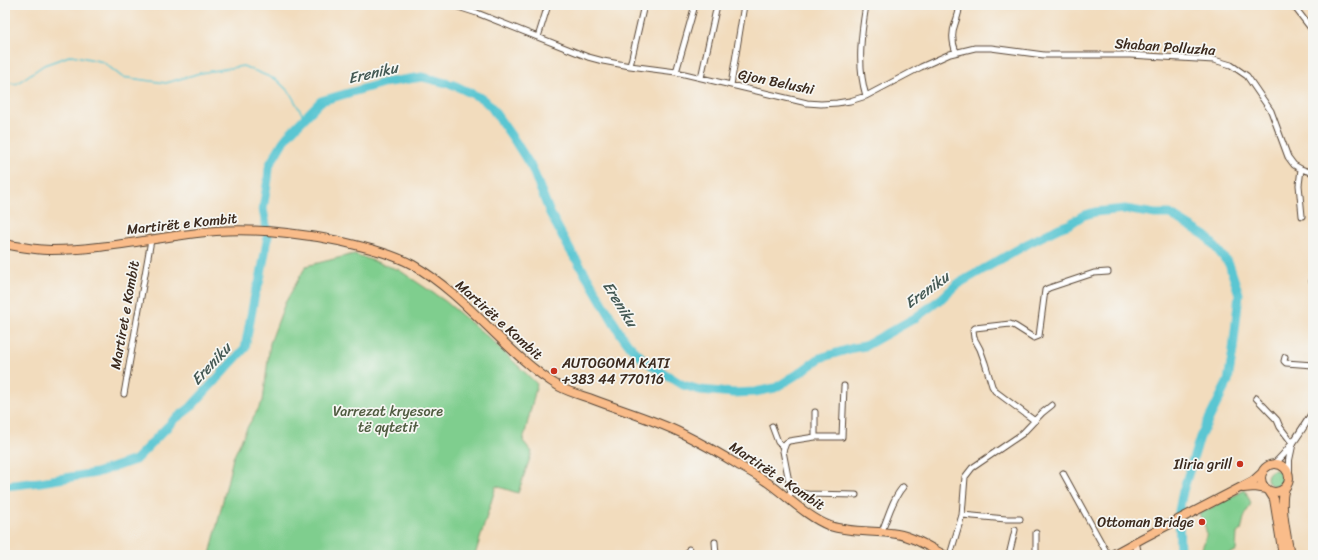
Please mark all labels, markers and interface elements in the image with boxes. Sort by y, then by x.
street label: Shaban Polluzha [1114,31,1217,63]
water label: Ereniku [346,54,402,91]
street label: Gjon Belushi [736,62,817,102]
street label: Martirët e Kombit [125,206,239,242]
street label: Martiret e Kombit [103,259,147,371]
water label: Ereniku [899,264,957,315]
street label: Martirët e Kombit [449,274,549,366]
water label: Ereniku [596,276,645,334]
water label: Ereniku [184,335,239,391]
place label: AUTOGOMA KATI +383 44 770116 [561,351,671,392]
marker: AUTOGOMA KATI +383 44 770116 [549,366,559,376]
park label: Varrezat kryesore të qytetit [333,399,443,440]
street label: Martirët e Kombit [724,435,830,517]
place label: Iliria grill [1173,452,1233,477]
marker: Iliria grill [1235,459,1245,469]
place label: Ottoman Bridge [1097,510,1194,535]
marker: Ottoman Bridge [1197,517,1207,527]

